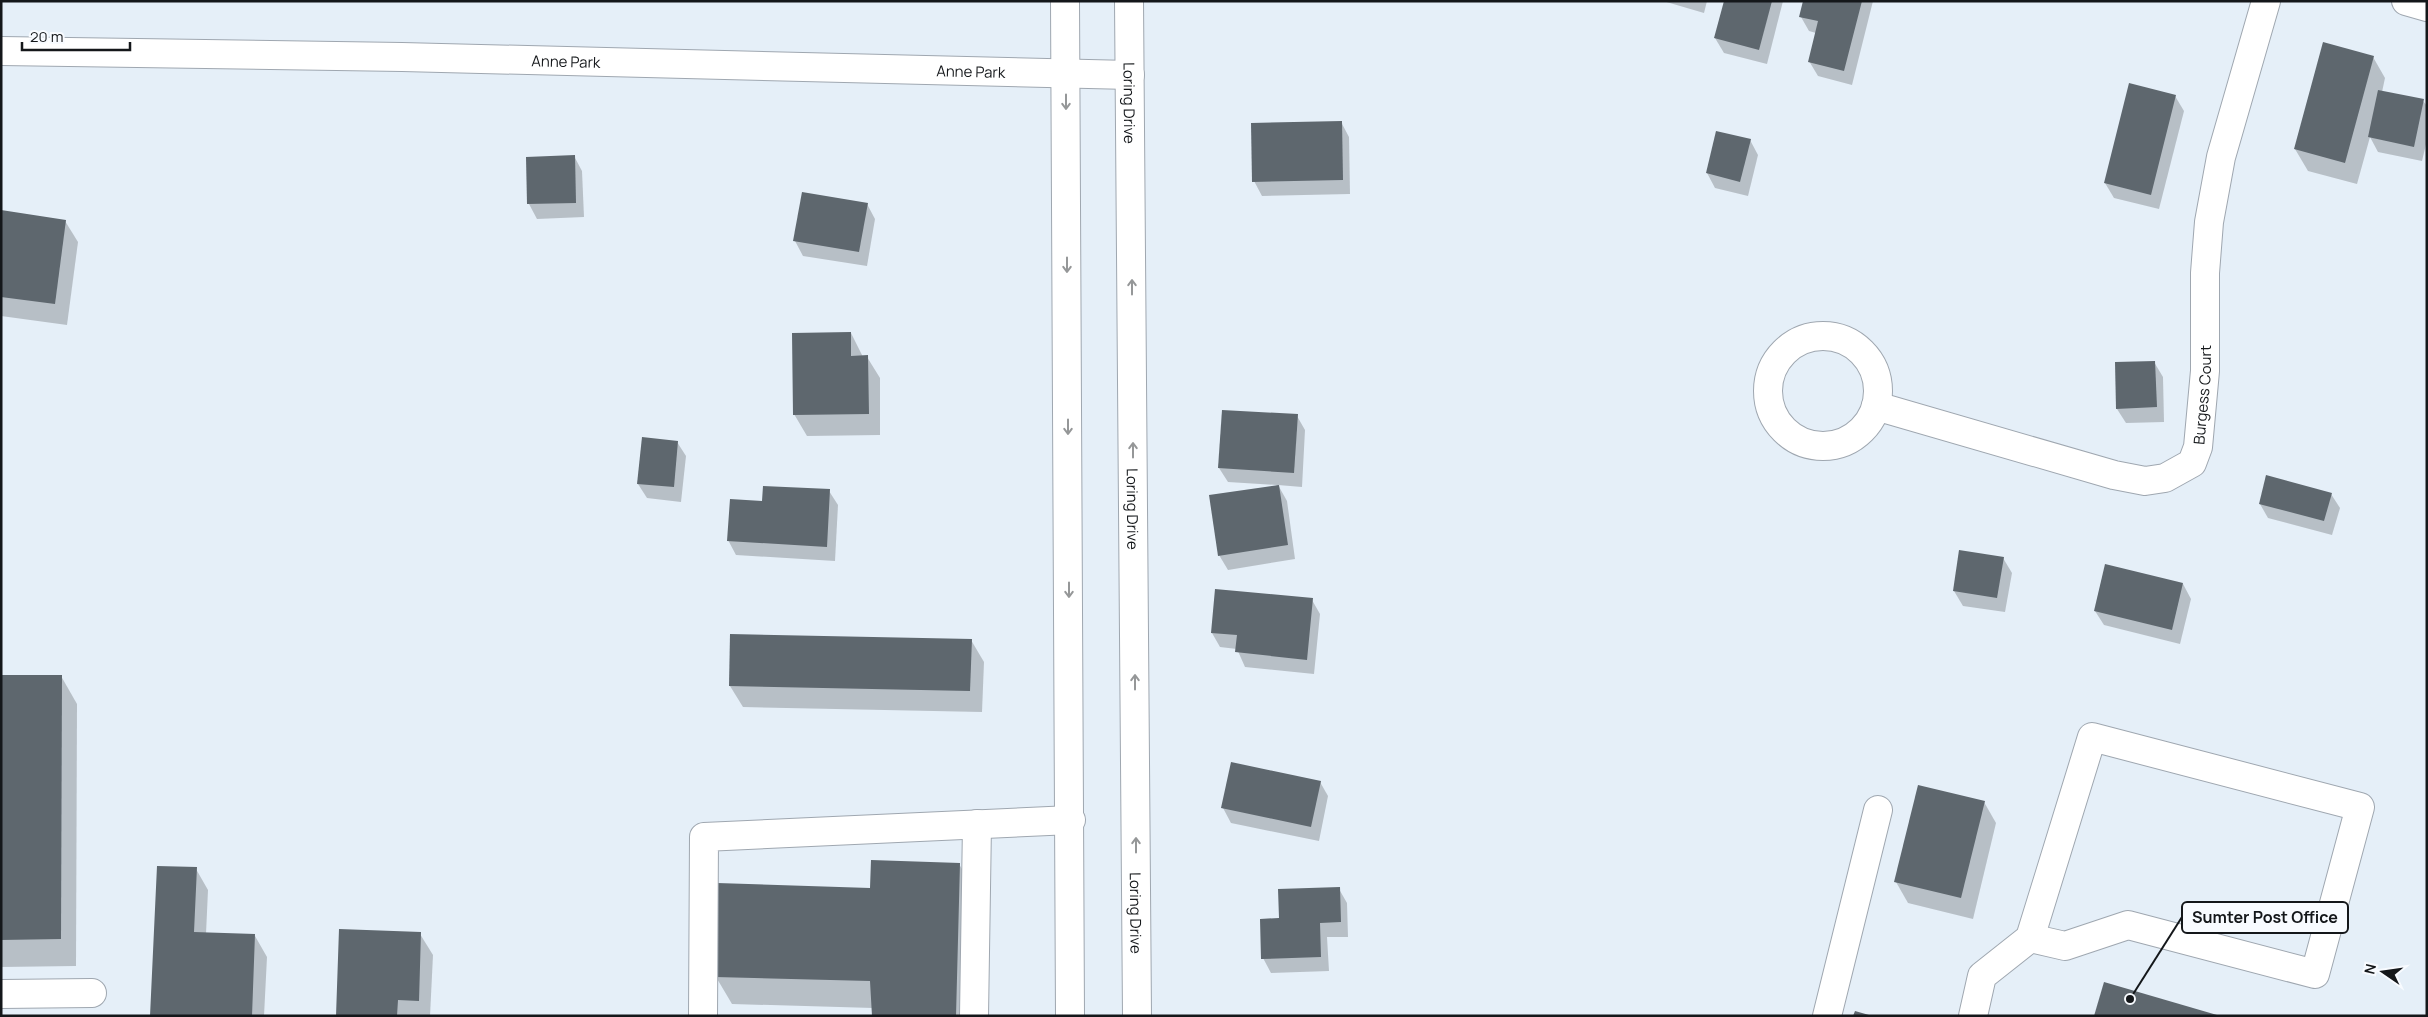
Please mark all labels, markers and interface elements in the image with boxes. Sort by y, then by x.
scale bar [22,20,130,52]
text: 20 m [30,26,63,47]
street label: Anne Park [531,50,601,72]
street label: Anne Park [936,60,1006,82]
street label: Loring Drive [1119,62,1141,144]
one-way arrow [1061,94,1071,110]
one-way arrow [1062,256,1072,273]
one-way arrow [1127,279,1137,296]
street label: Burgess Court [2188,345,2216,445]
one-way arrow [1063,419,1073,435]
one-way arrow [1128,442,1138,458]
street label: Loring Drive [1122,468,1144,550]
one-way arrow [1064,582,1074,598]
one-way arrow [1130,674,1140,690]
one-way arrow [1131,837,1141,853]
street label: Loring Drive [1125,872,1147,954]
callout: Sumter Post Office [2182,902,2348,933]
text: Sumter Post Office [2192,906,2338,928]
north arrow [2358,947,2408,997]
text: N [2359,962,2380,976]

